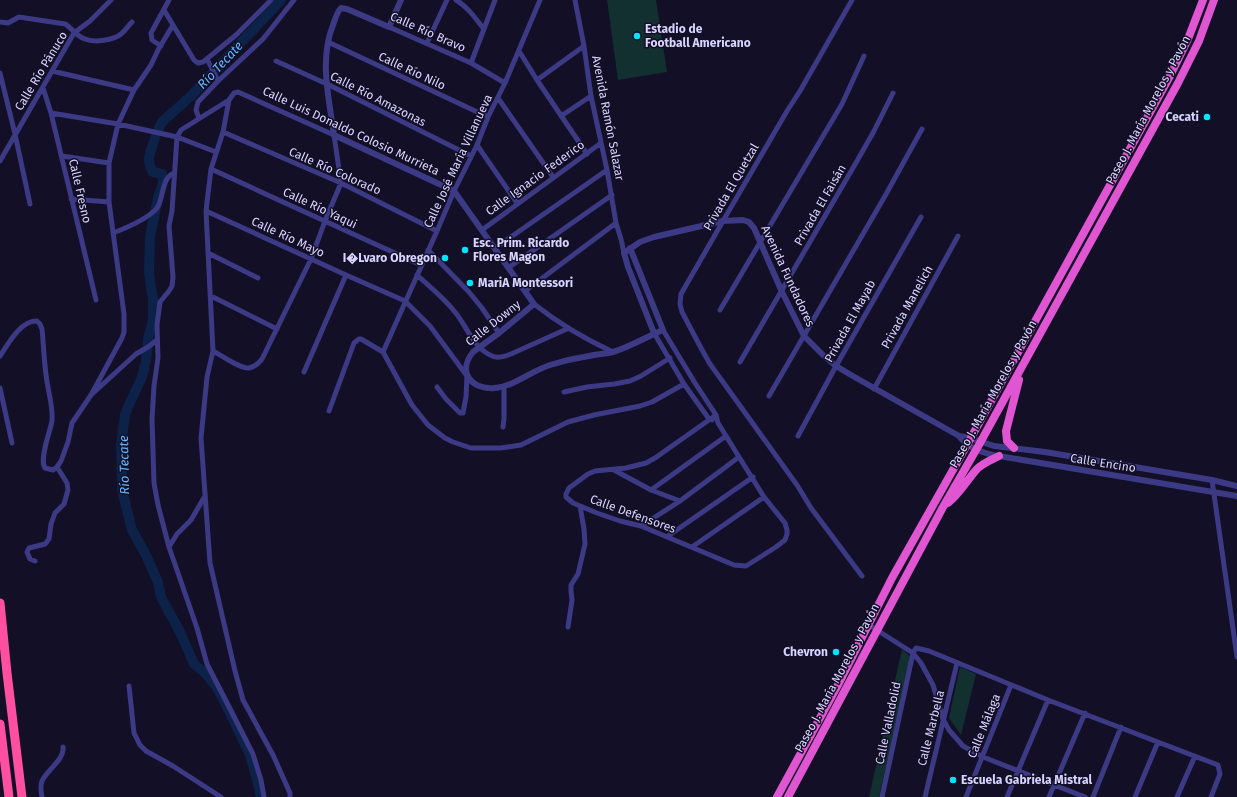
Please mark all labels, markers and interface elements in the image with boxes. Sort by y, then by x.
street label: Calle Río Bravo [388,9,468,55]
place label: Estadio de Football Americano [645,22,751,50]
street label: Calle Río Pánuco [12,29,70,113]
marker: Estadio de Football Americano [632,31,642,41]
street label: Paseo J. María Morelos y Pavón [1103,33,1193,187]
water label: Río Tecate [194,38,246,92]
street label: Calle Río Nilo [376,49,448,93]
street label: Avenida Ramón Salazar [589,54,627,182]
street label: Calle Río Amazonas [328,69,428,129]
street label: Calle Luis Donaldo Colosio Murrieta [261,84,441,178]
street label: Calle José María Villanueva [421,92,495,230]
place label: Cecati [1165,110,1199,124]
marker: Cecati [1202,112,1212,122]
street label: Calle Ignacio Federico [483,137,587,219]
street label: Privada El Quetzal [700,141,762,233]
street label: Calle Río Colorado [287,144,383,198]
street label: Calle Fresno [66,157,94,225]
street label: Privada El Faisán [791,162,849,248]
street label: Calle Río Yaqui [281,185,359,231]
street label: Calle Río Mayo [249,214,327,260]
street label: Avenida Fundadores [758,223,818,329]
place label: Esc. Prim. Ricardo Flores Magon [473,236,569,264]
marker: Esc. Prim. Ricardo Flores Magon [460,245,470,255]
place label: I�Lvaro Obregon [343,251,437,265]
marker: I�Lvaro Obregon [440,253,450,263]
street label: Privada Manelich [878,263,936,351]
place label: MariA Montessori [478,276,573,290]
street label: Privada El Mayab [822,277,878,365]
marker: MariA Montessori [465,278,475,288]
street label: Calle Downy [463,297,523,349]
street label: Paseo J. María Morelos y Pavón [947,318,1039,470]
water label: Río Tecate [116,435,132,495]
street label: Calle Encino [1069,451,1137,475]
street label: Calle Defensores [588,492,678,536]
street label: Paseo J. María Morelos y Pavón [792,601,882,755]
place label: Chevron [783,645,828,659]
marker: Chevron [831,647,841,657]
street label: Calle Valladolid [872,680,904,766]
street label: Calle Marbella [915,689,947,767]
street label: Calle Málaga [965,692,1003,760]
place label: Escuela Gabriela Mistral [961,773,1092,787]
marker: Escuela Gabriela Mistral [948,775,958,785]

